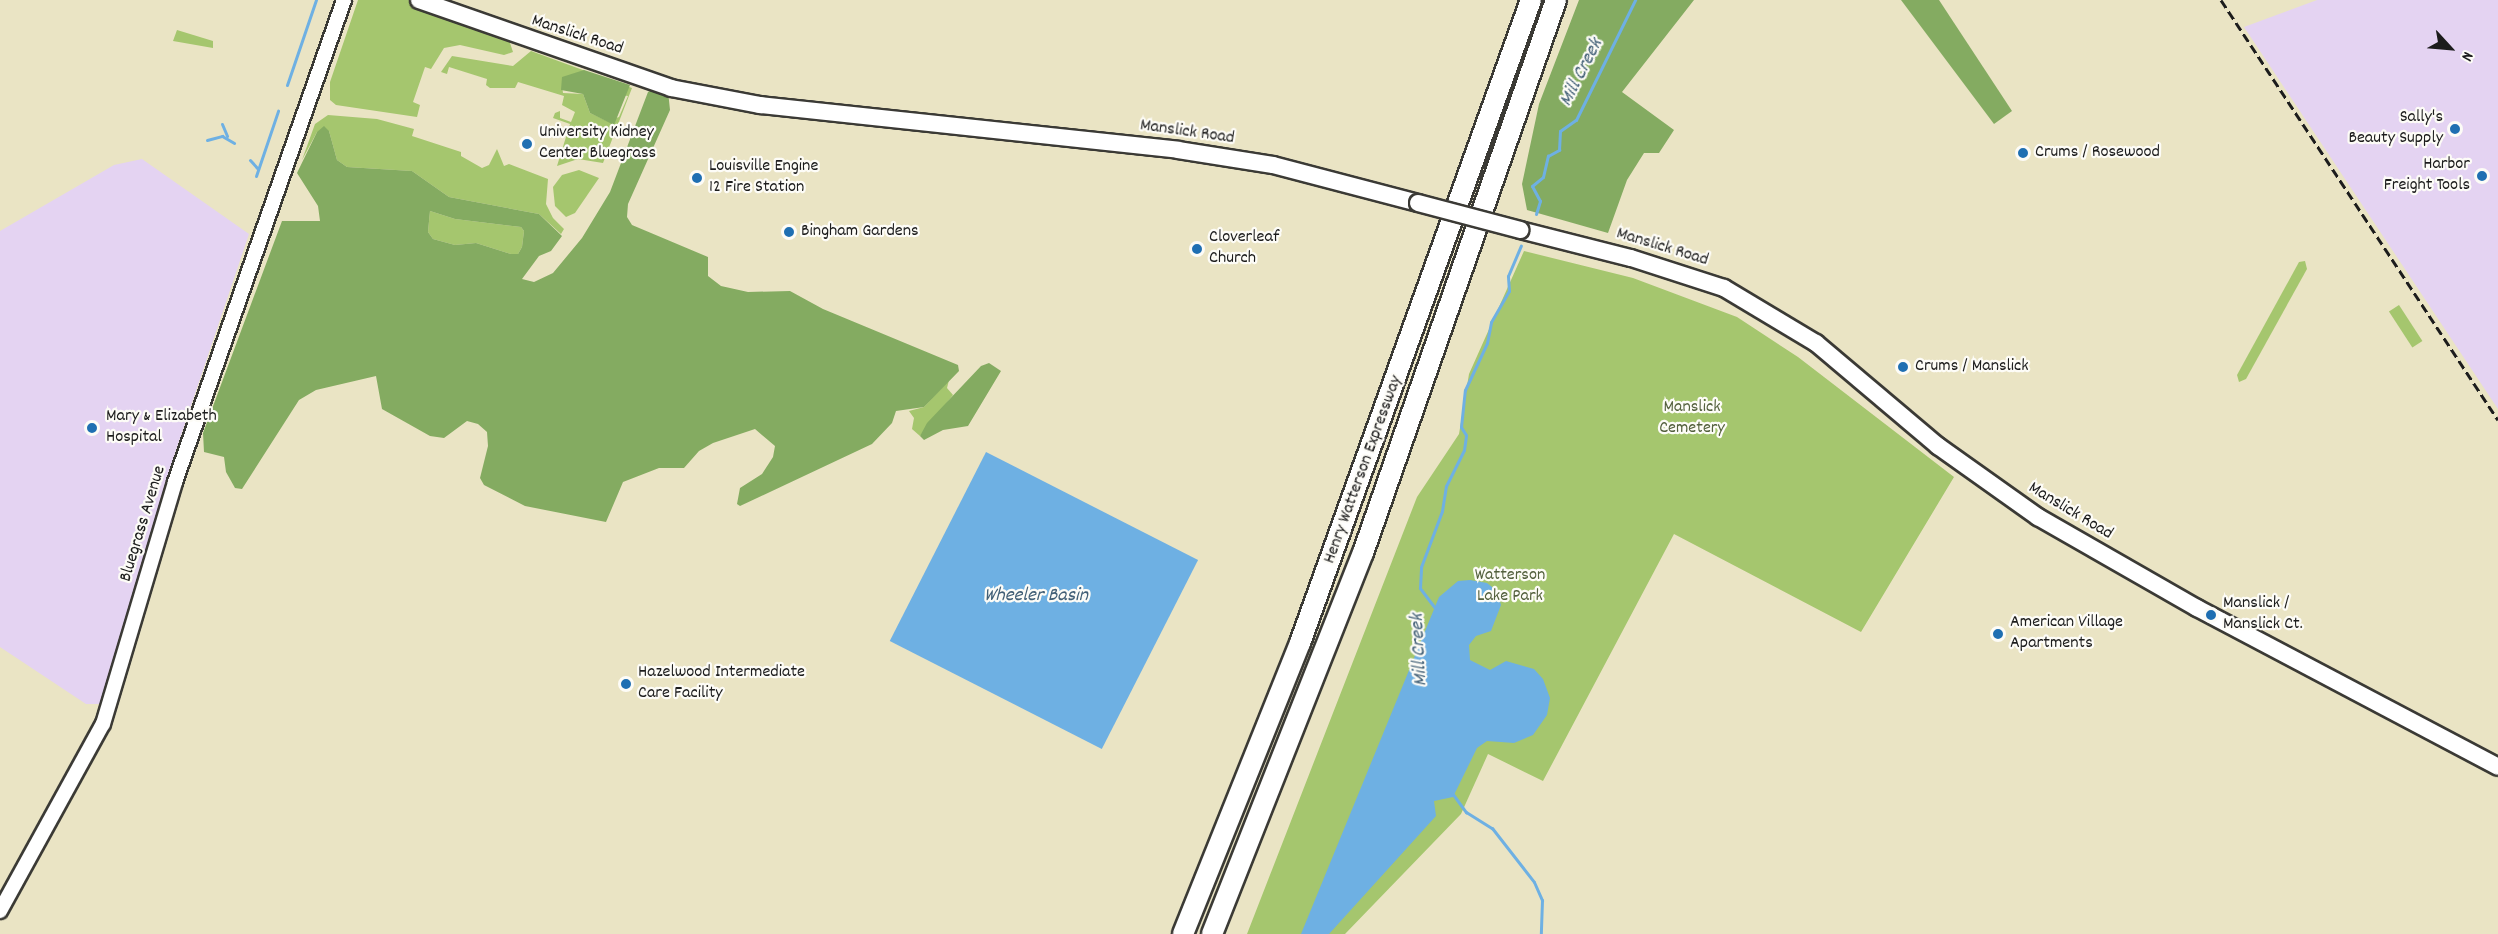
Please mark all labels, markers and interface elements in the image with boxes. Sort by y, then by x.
street label: Manslick Road [529,11,625,61]
north arrow [2420,18,2480,78]
water label: Mill Creek [1555,35,1609,111]
text: N [2455,48,2479,65]
place label: Sally's Beauty Supply [2348,108,2443,150]
street label: Manslick Road [1139,116,1235,150]
marker: Sally's Beauty Supply [2448,122,2462,136]
place label: University Kidney Center Bluegrass [539,123,656,166]
marker: University Kidney Center Bluegrass [520,137,534,151]
place label: Crums / Rosewood [2035,142,2160,164]
marker: Crums / Rosewood [2016,146,2030,160]
place label: Harbor Freight Tools [2384,155,2470,198]
place label: Louisville Engine 12 Fire Station [709,157,818,200]
marker: Harbor Freight Tools [2475,169,2489,183]
marker: Louisville Engine 12 Fire Station [690,171,704,185]
place label: Bingham Gardens [801,221,919,243]
street label: Manslick Road [1613,224,1711,272]
marker: Bingham Gardens [782,225,796,239]
place label: Cloverleaf Church [1209,228,1279,270]
marker: Cloverleaf Church [1190,242,1204,256]
place label: Crums / Manslick [1915,356,2029,378]
marker: Crums / Manslick [1896,360,1910,374]
street label: Henry Watterson Expressway [1320,373,1408,567]
park label: Manslick Cemetery [1659,398,1725,440]
place label: Mary & Elizabeth Hospital [106,407,217,450]
marker: Mary & Elizabeth Hospital [83,419,101,437]
street label: Bluegrass Avenue [116,463,172,585]
street label: Manslick Road [2024,478,2116,546]
park label: Watterson Lake Park [1475,566,1545,608]
water label: Wheeler Basin [984,584,1088,608]
place label: Manslick / Manslick Ct. [2223,594,2303,636]
marker: Manslick / Manslick Ct. [2204,608,2218,622]
water label: Mill Creek [1406,613,1434,687]
place label: American Village Apartments [2010,613,2123,656]
marker: American Village Apartments [1991,627,2005,641]
place label: Hazelwood Intermediate Care Facility [638,663,805,706]
marker: Hazelwood Intermediate Care Facility [619,677,633,691]

